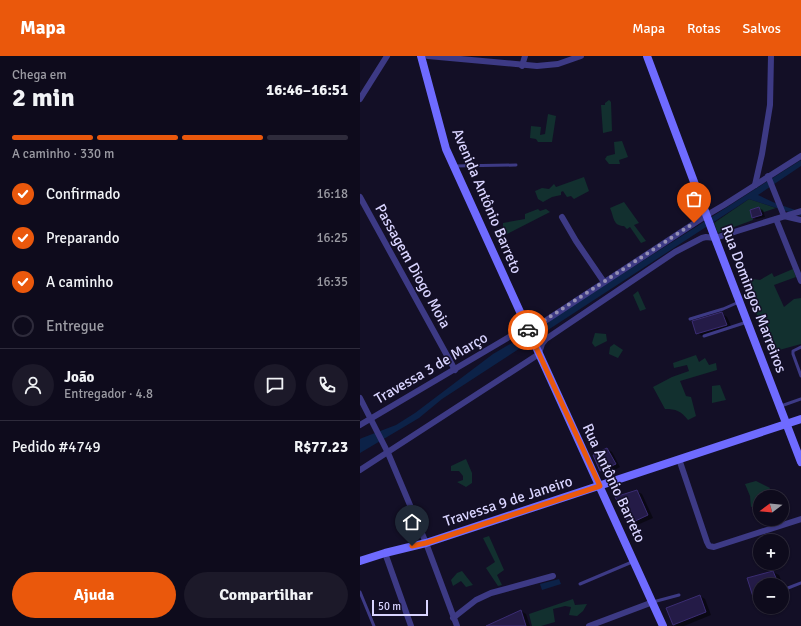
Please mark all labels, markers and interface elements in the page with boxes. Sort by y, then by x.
text: Mapa [20,16,66,40]
text: Mapa [632,20,665,37]
text: Rotas [687,20,721,37]
text: Salvos [743,20,781,37]
text: Chega em [12,67,67,83]
text: 16:46–16:51 [266,81,348,99]
text: 2 min [12,82,75,114]
street label: Avenida Antônio Barreto [448,126,526,276]
text: A caminho · 330 m [12,146,114,162]
pin [677,182,711,223]
icon: check [12,183,34,205]
text: Confirmado [46,185,120,203]
text: 16:18 [316,186,348,202]
icon: bag [683,188,705,210]
street label: Passagem Diogo Moia [371,201,455,331]
street label: Rua Domingos Marreiros [718,223,791,376]
icon: check [12,227,34,249]
text: Preparando [46,229,120,247]
text: 16:25 [316,230,348,246]
icon: check [12,271,34,293]
text: A caminho [46,273,113,291]
text: 16:35 [316,274,348,290]
courier [508,310,548,350]
text: Entregue [46,317,104,335]
icon: car [517,319,539,341]
street label: Travessa 3 de Março [371,328,491,408]
button: person [12,364,54,406]
button: chat [254,364,296,406]
button: phone [306,364,348,406]
text: João [64,368,94,386]
text: Entregador · 4.8 [64,386,153,402]
street label: Rua Antônio Barreto [579,421,650,546]
text: Pedido #4749 [12,438,101,456]
text: R$77.23 [294,438,348,456]
street label: Travessa 9 de Janeiro [441,472,575,530]
north arrow [753,490,789,526]
map controls [753,490,789,614]
pin [395,505,429,546]
icon: home [401,511,423,533]
button: + [753,534,789,570]
button: Ajuda [12,572,176,618]
button: Compartilhar [184,572,348,618]
button: − [753,578,789,614]
scale bar [372,598,428,617]
text: 50 m [378,600,401,613]

